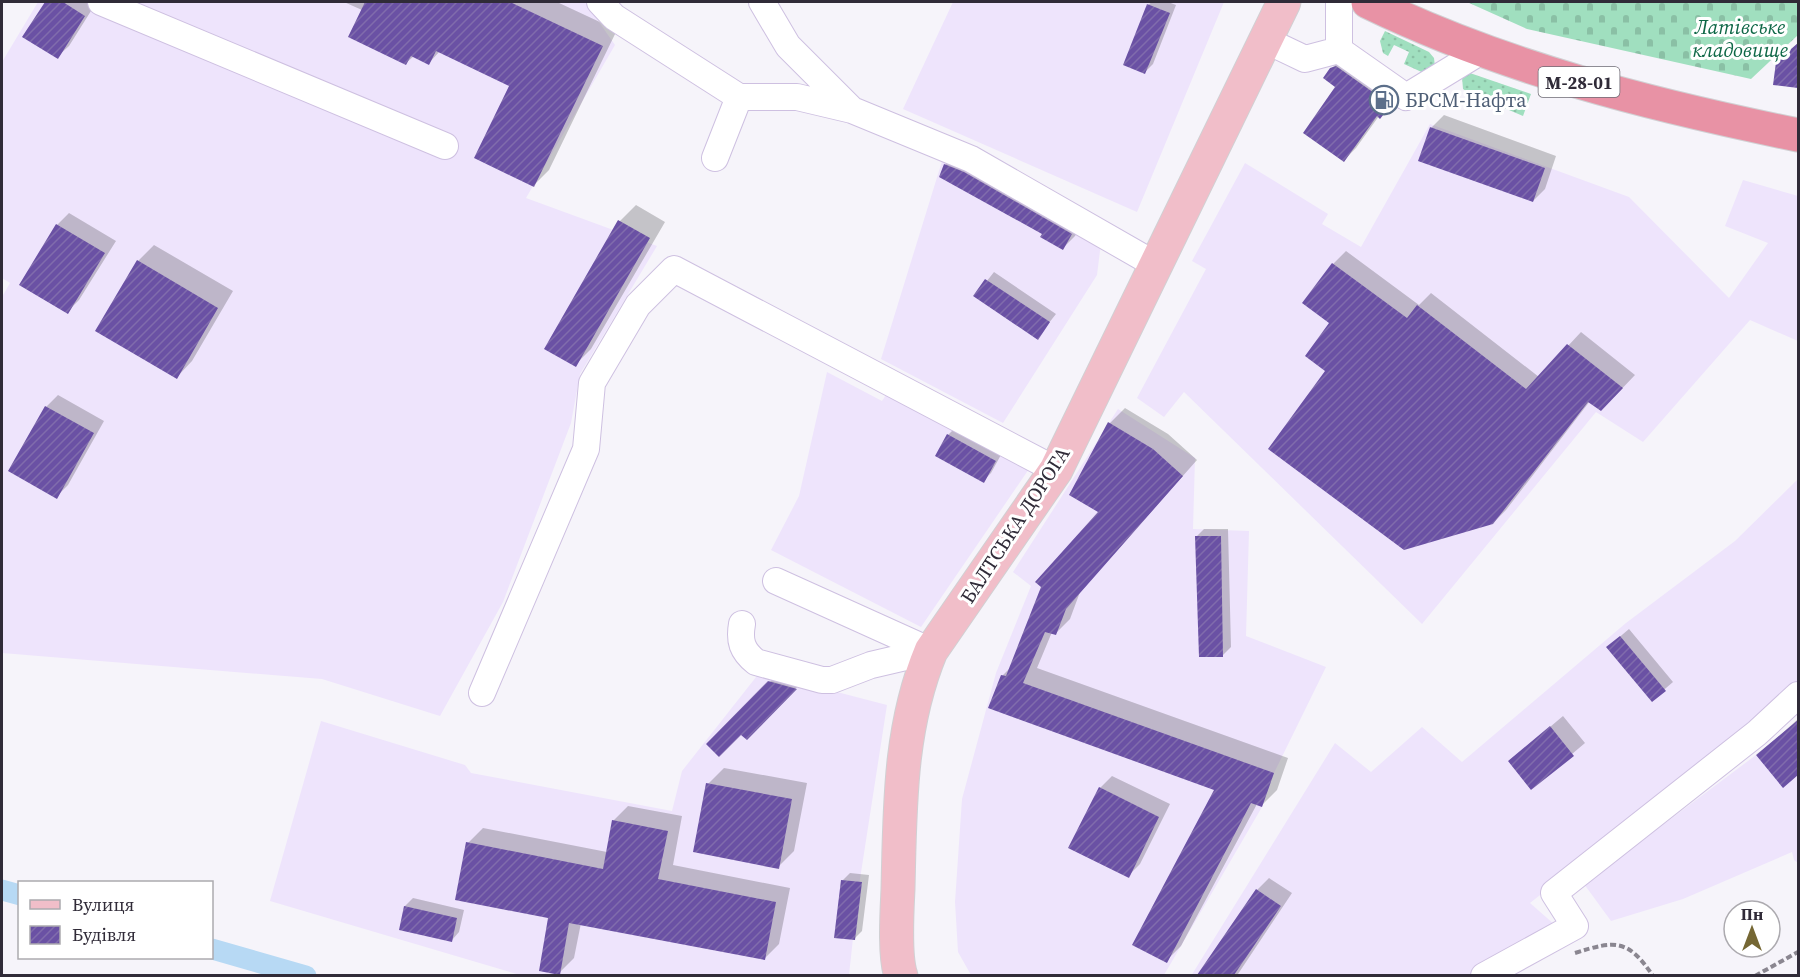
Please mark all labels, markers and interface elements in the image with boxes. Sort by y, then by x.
park label: Латівське кладовище [1692,13,1788,64]
road number: М-28-01 [1538,67,1620,97]
fuel station icon: БРСМ-Нафта [1368,84,1400,116]
place label: БРСМ-Нафта [1405,86,1527,114]
street label: БАЛТСЬКА ДОРОГА [954,441,1077,609]
legend [18,881,213,959]
text: Вулиця [72,892,134,917]
north arrow [1722,899,1782,959]
text: Пн [1741,903,1763,925]
text: Будівля [72,922,136,947]

